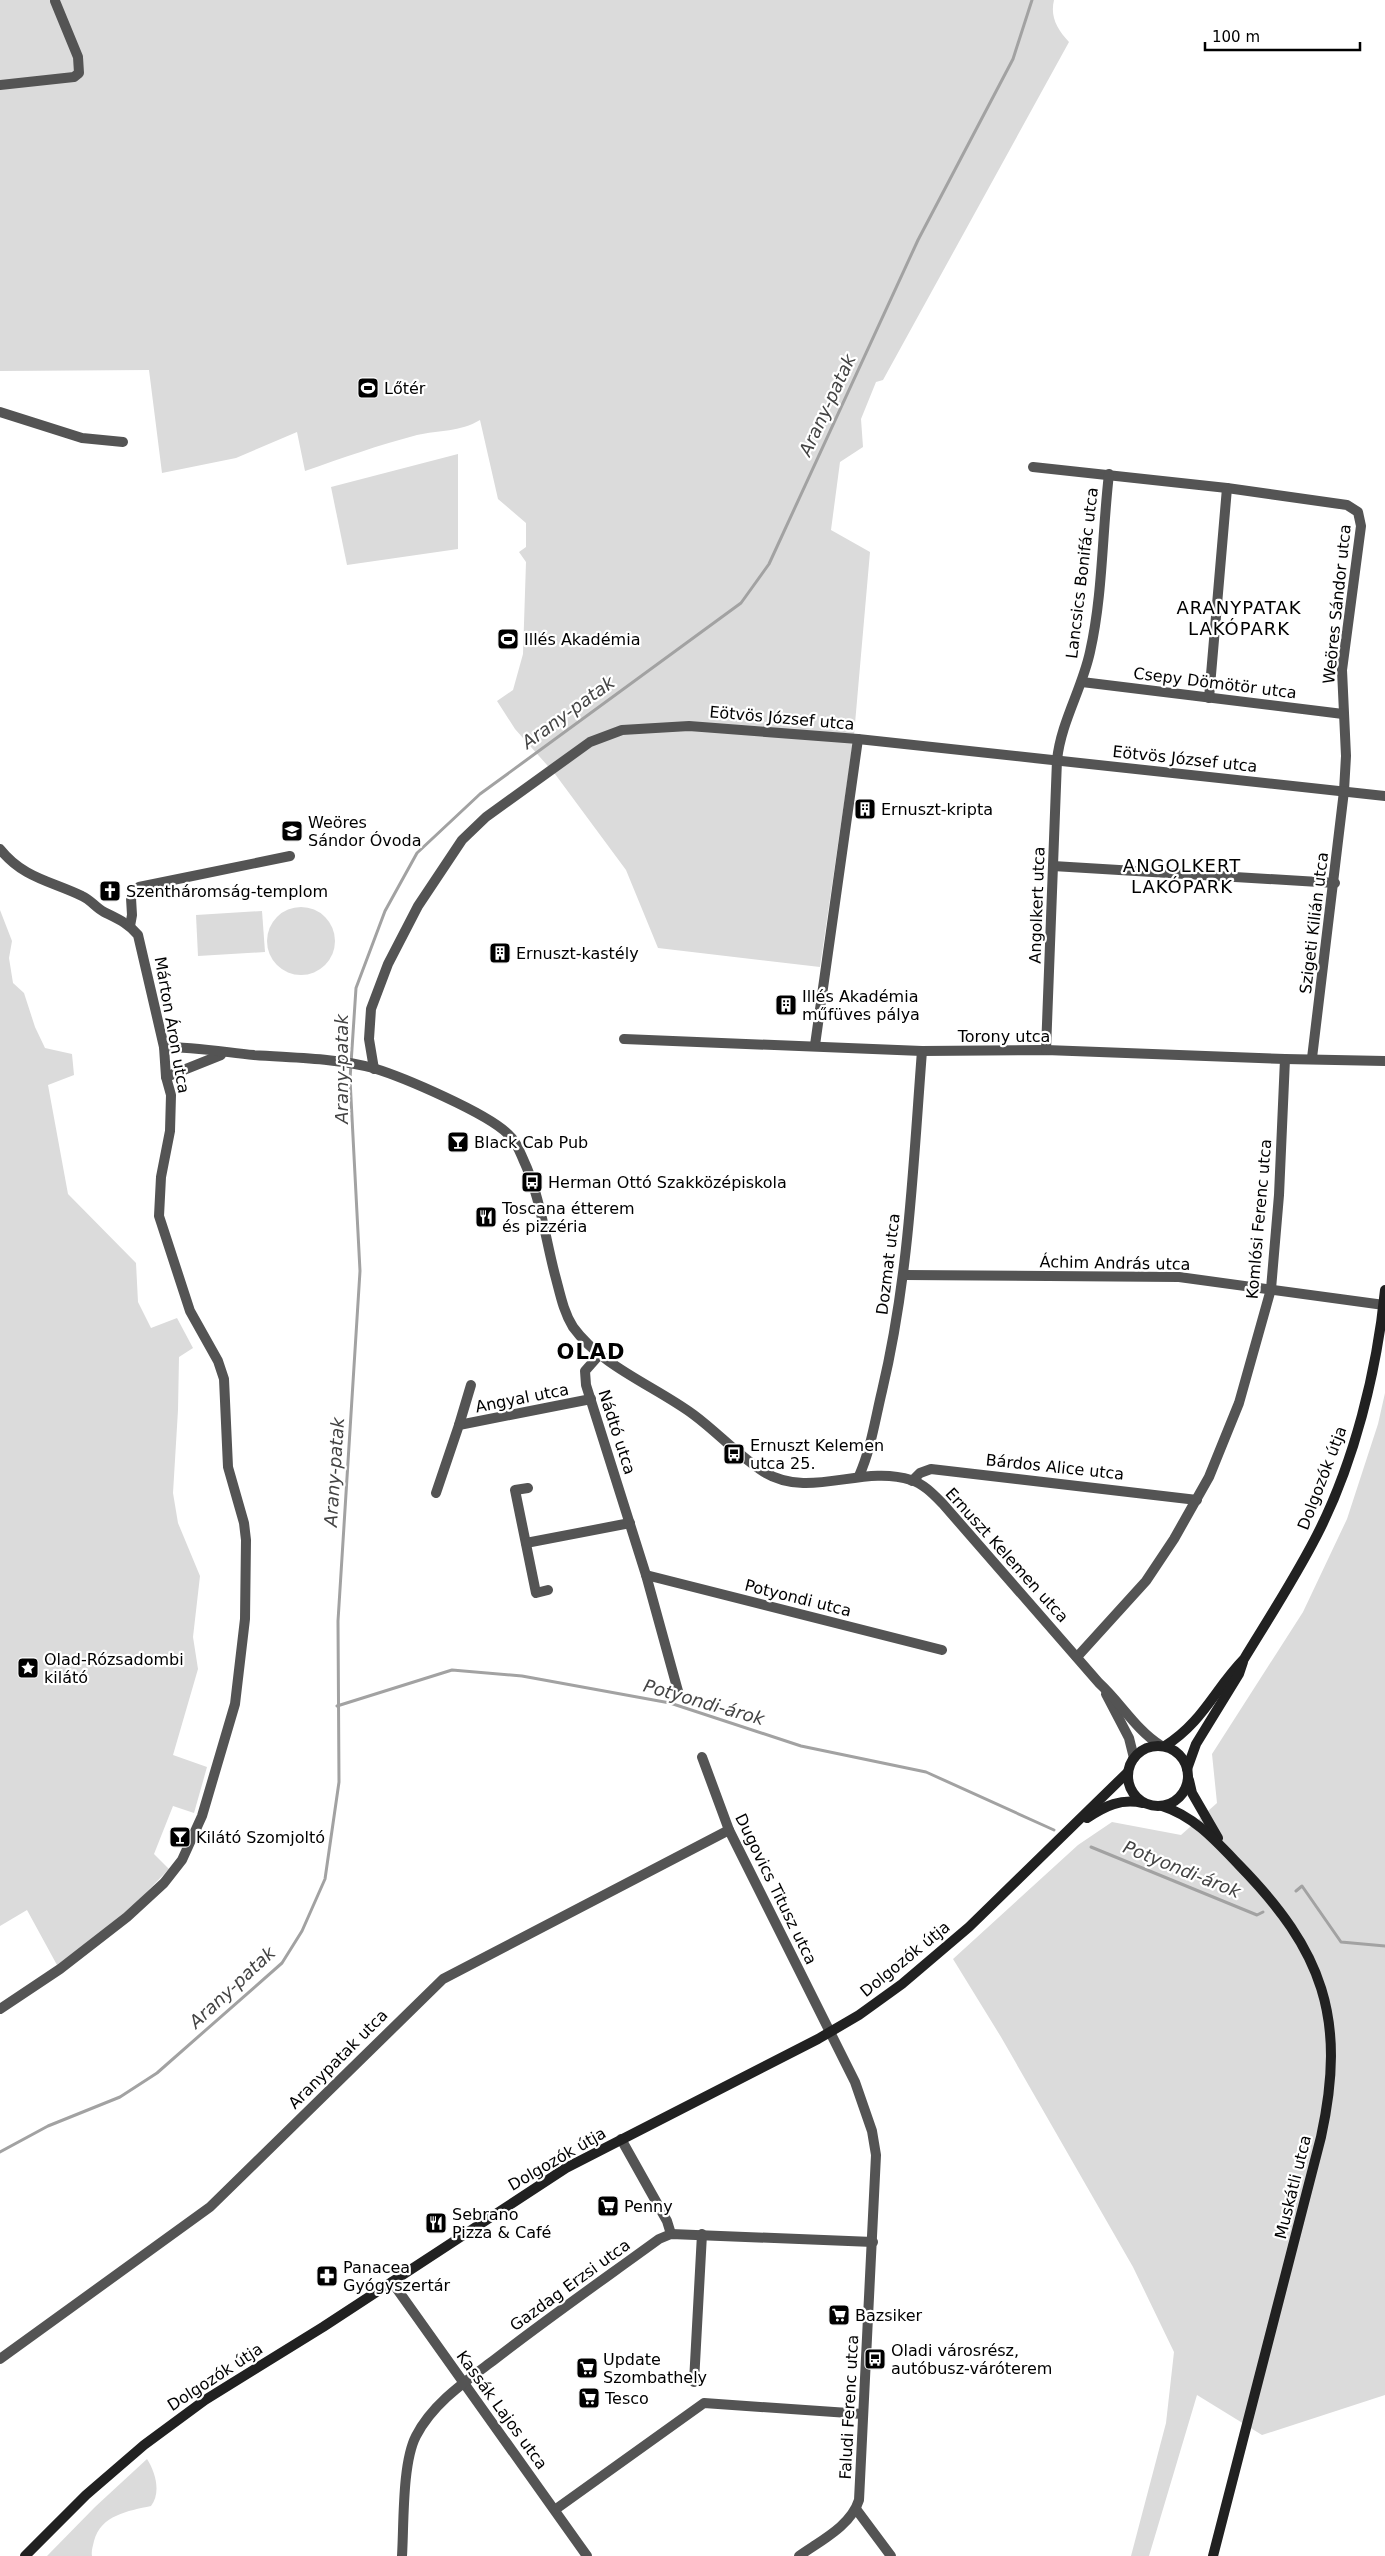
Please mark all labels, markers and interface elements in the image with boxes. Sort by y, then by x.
scale bar [1205,20,1360,52]
text: 100 m [1212,28,1260,46]
water label: Arany-patak [794,349,860,460]
sports icon: Lőtér [356,376,380,400]
place label: Lőtér [384,379,426,398]
street label: Lancsics Bonifác utca [1062,486,1102,660]
street label: Weöres Sándor utca [1319,523,1355,685]
district label: ARANYPATAK LAKÓPARK [1176,597,1302,639]
sports icon: Illés Akadémia [496,627,520,651]
place label: Illés Akadémia [524,630,640,649]
street label: Csepy Dömötör utca [1132,664,1298,702]
water label: Arany-patak [517,670,620,753]
street label: Eötvös József utca [709,702,855,734]
street label: Eötvös József utca [1112,742,1258,776]
building icon: Ernuszt-kripta [853,797,877,821]
place label: Ernuszt-kripta [881,800,993,819]
place label: Weöres Sándor Óvoda [308,813,422,850]
school or university icon: Weöres Sándor Óvoda [280,819,304,843]
street label: Angolkert utca [1025,846,1049,964]
street label: Szigeti Kilián utca [1296,851,1332,995]
district label: ANGOLKERT LAKÓPARK [1123,855,1241,897]
church icon: Szentháromság-templom [98,879,122,903]
place label: Szentháromság-templom [126,882,328,901]
building icon: Ernuszt-kastély [488,941,512,965]
place label: Ernuszt-kastély [516,944,639,963]
street label: Márton Áron utca [151,955,193,1095]
place label: Illés Akadémia műfüves pálya [802,987,920,1024]
building icon: Illés Akadémia műfüves pálya [774,993,798,1017]
water label: Arany-patak [331,1013,352,1125]
street label: Torony utca [957,1027,1050,1046]
bar icon: Black Cab Pub [446,1130,470,1154]
place label: Black Cab Pub [474,1133,588,1152]
street label: Komlósi Ferenc utca [1243,1138,1275,1300]
bus stop icon: Herman Ottó Szakközépiskola [520,1170,544,1194]
place label: Herman Ottó Szakközépiskola [548,1173,787,1192]
place label: Toscana étterem és pizzéria [501,1199,635,1236]
restaurant icon: Toscana étterem és pizzéria [474,1205,498,1229]
street label: Dozmat utca [872,1212,904,1316]
street label: Áchim András utca [1039,1252,1191,1274]
district label: OLAD [557,1340,625,1364]
street label: Angyal utca [474,1380,570,1416]
street label: Nádtó utca [594,1387,640,1477]
water label: Arany-patak [320,1415,348,1528]
street label: Dolgozók útja [1293,1423,1351,1533]
place label: Ernuszt Kelemen utca 25. [750,1436,884,1473]
bus stop icon: Ernuszt Kelemen utca 25. [722,1442,746,1466]
street label: Bárdos Alice utca [985,1450,1125,1484]
street label: Ernuszt Kelemen utca [942,1484,1072,1626]
street label: Potyondi utca [743,1576,853,1620]
place label: Olad-Rózsadombi kilátó [44,1650,184,1687]
place icon: Olad-Rózsadombi kilátó [16,1656,40,1680]
water label: Potyondi-árok [641,1675,768,1730]
street label: Dugovics Titusz utca [731,1810,821,1968]
bar icon: Kilátó Szomjoltó [168,1825,192,1849]
place label: Kilátó Szomjoltó [196,1828,325,1847]
water label: Potyondi-árok [1120,1836,1245,1903]
street label: Dolgozók útja [856,1917,954,2001]
water label: Arany-patak [184,1941,280,2033]
street label: Aranypatak utca [284,2005,392,2113]
street label: Dolgozók útja [505,2123,609,2195]
street label: Muskátli utca [1271,2133,1315,2241]
supermarket icon: Penny [596,2194,620,2218]
place label: Penny [624,2197,673,2216]
place label: Sebrano Pizza & Café [452,2205,551,2242]
restaurant icon: Sebrano Pizza & Café [424,2211,448,2235]
street label: Gazdag Erzsi utca [506,2235,634,2335]
place label: Panacea Gyógyszertár [343,2258,451,2295]
pharmacy icon: Panacea Gyógyszertár [315,2264,339,2288]
supermarket icon: Bazsiker [827,2303,851,2327]
place label: Bazsiker [855,2306,923,2325]
street label: Faludi Ferenc utca [836,2334,862,2480]
street label: Dolgozók útja [164,2339,266,2415]
place label: Oladi városrész, autóbusz-váróterem [891,2341,1052,2378]
street label: Kassák Lajos utca [453,2347,551,2473]
bus stop icon: Oladi városrész, autóbusz-váróterem [863,2347,887,2371]
place label: Update Szombathely [603,2350,707,2387]
supermarket icon: Update Szombathely [575,2356,599,2380]
supermarket icon: Tesco [577,2386,601,2410]
place label: Tesco [604,2389,649,2408]

